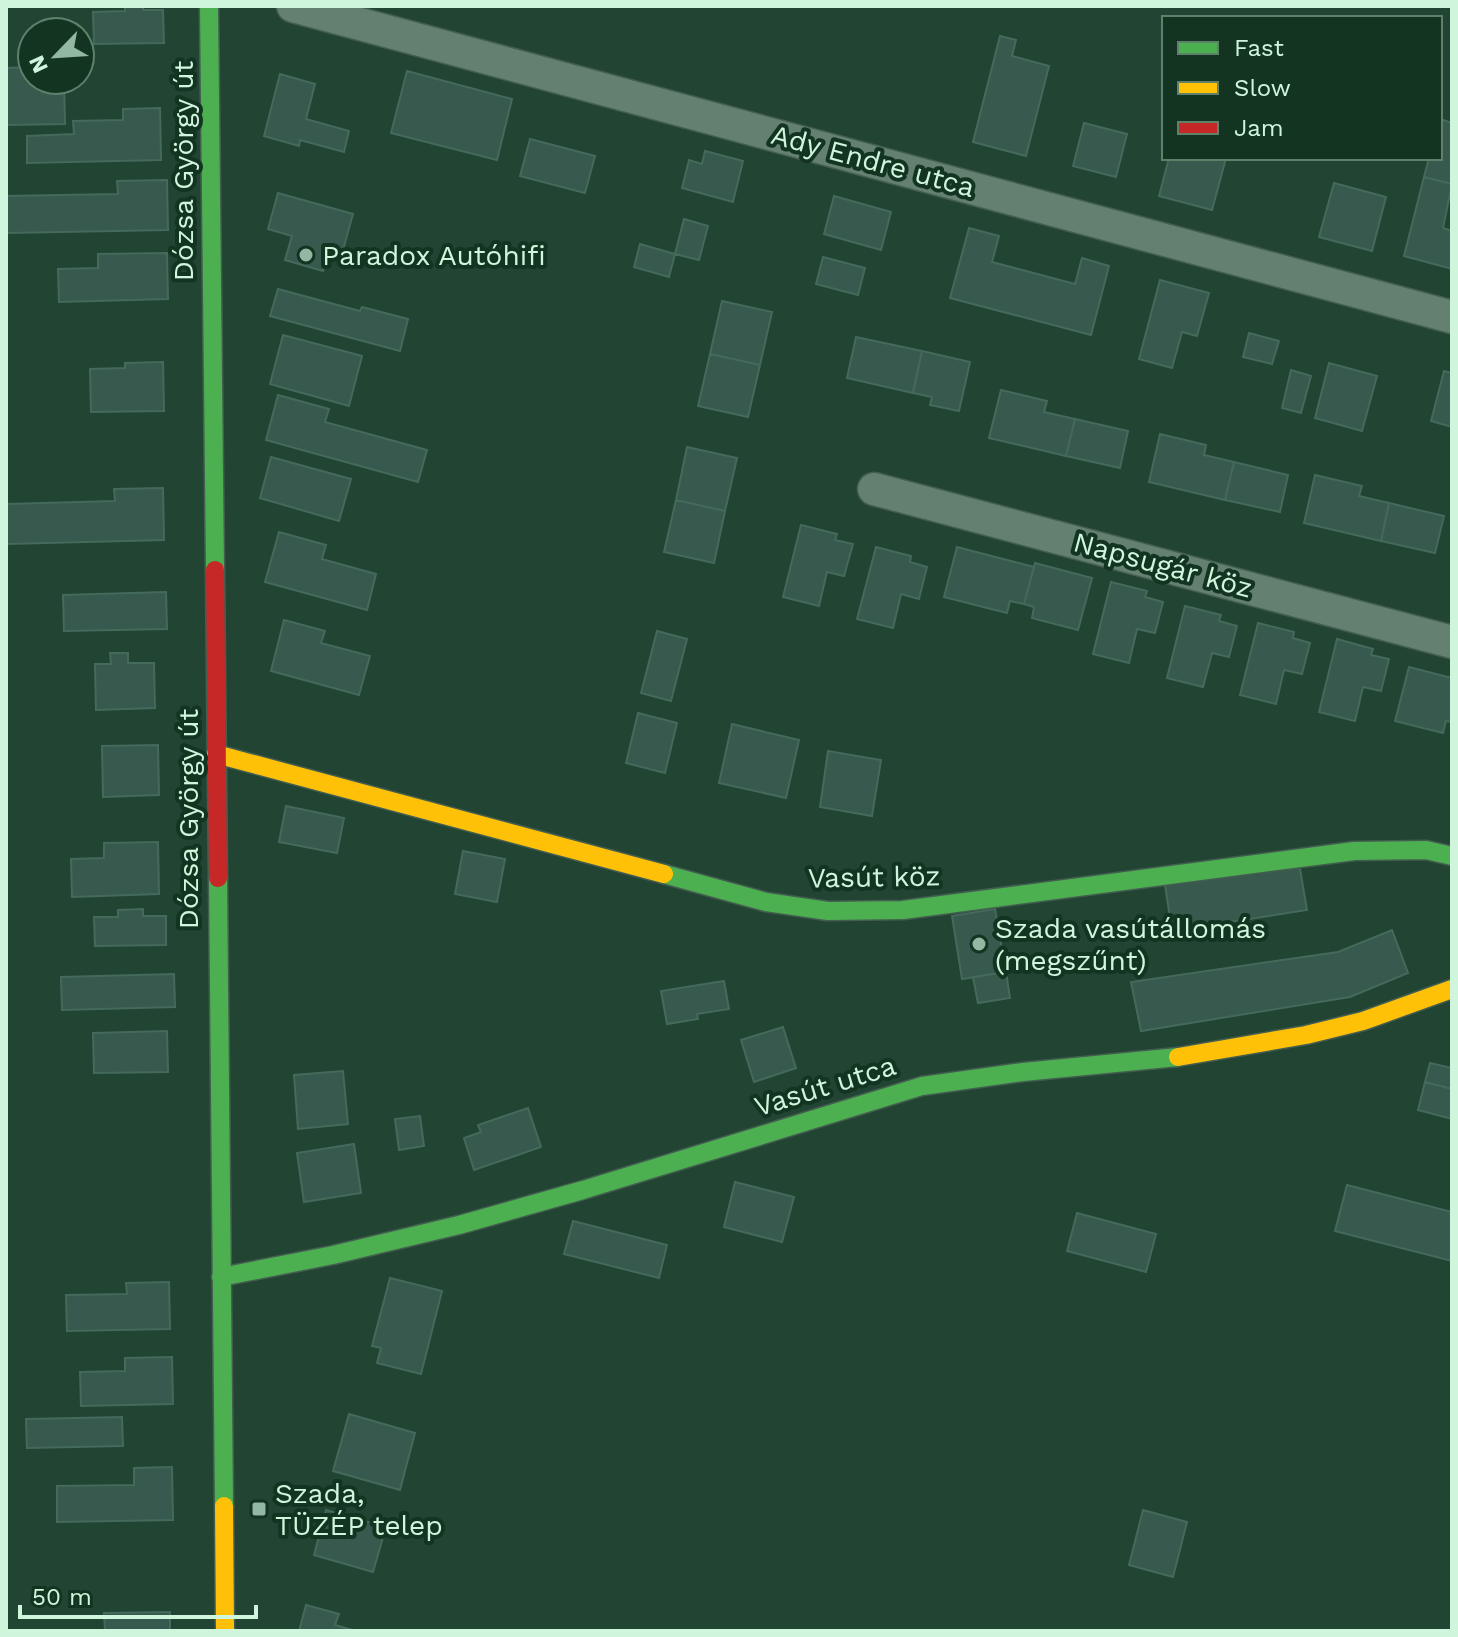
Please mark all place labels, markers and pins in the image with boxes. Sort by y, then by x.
place label: Paradox Autóhifi [322,239,546,272]
marker: Paradox Autóhifi [297,246,315,264]
place label: Szada vasútállomás (megszűnt) [995,912,1266,977]
marker: Szada vasútállomás (megszűnt) [970,935,988,953]
place label: Szada, TÜZÉP telep [275,1477,443,1542]
marker: Szada, TÜZÉP telep [250,1500,268,1518]

